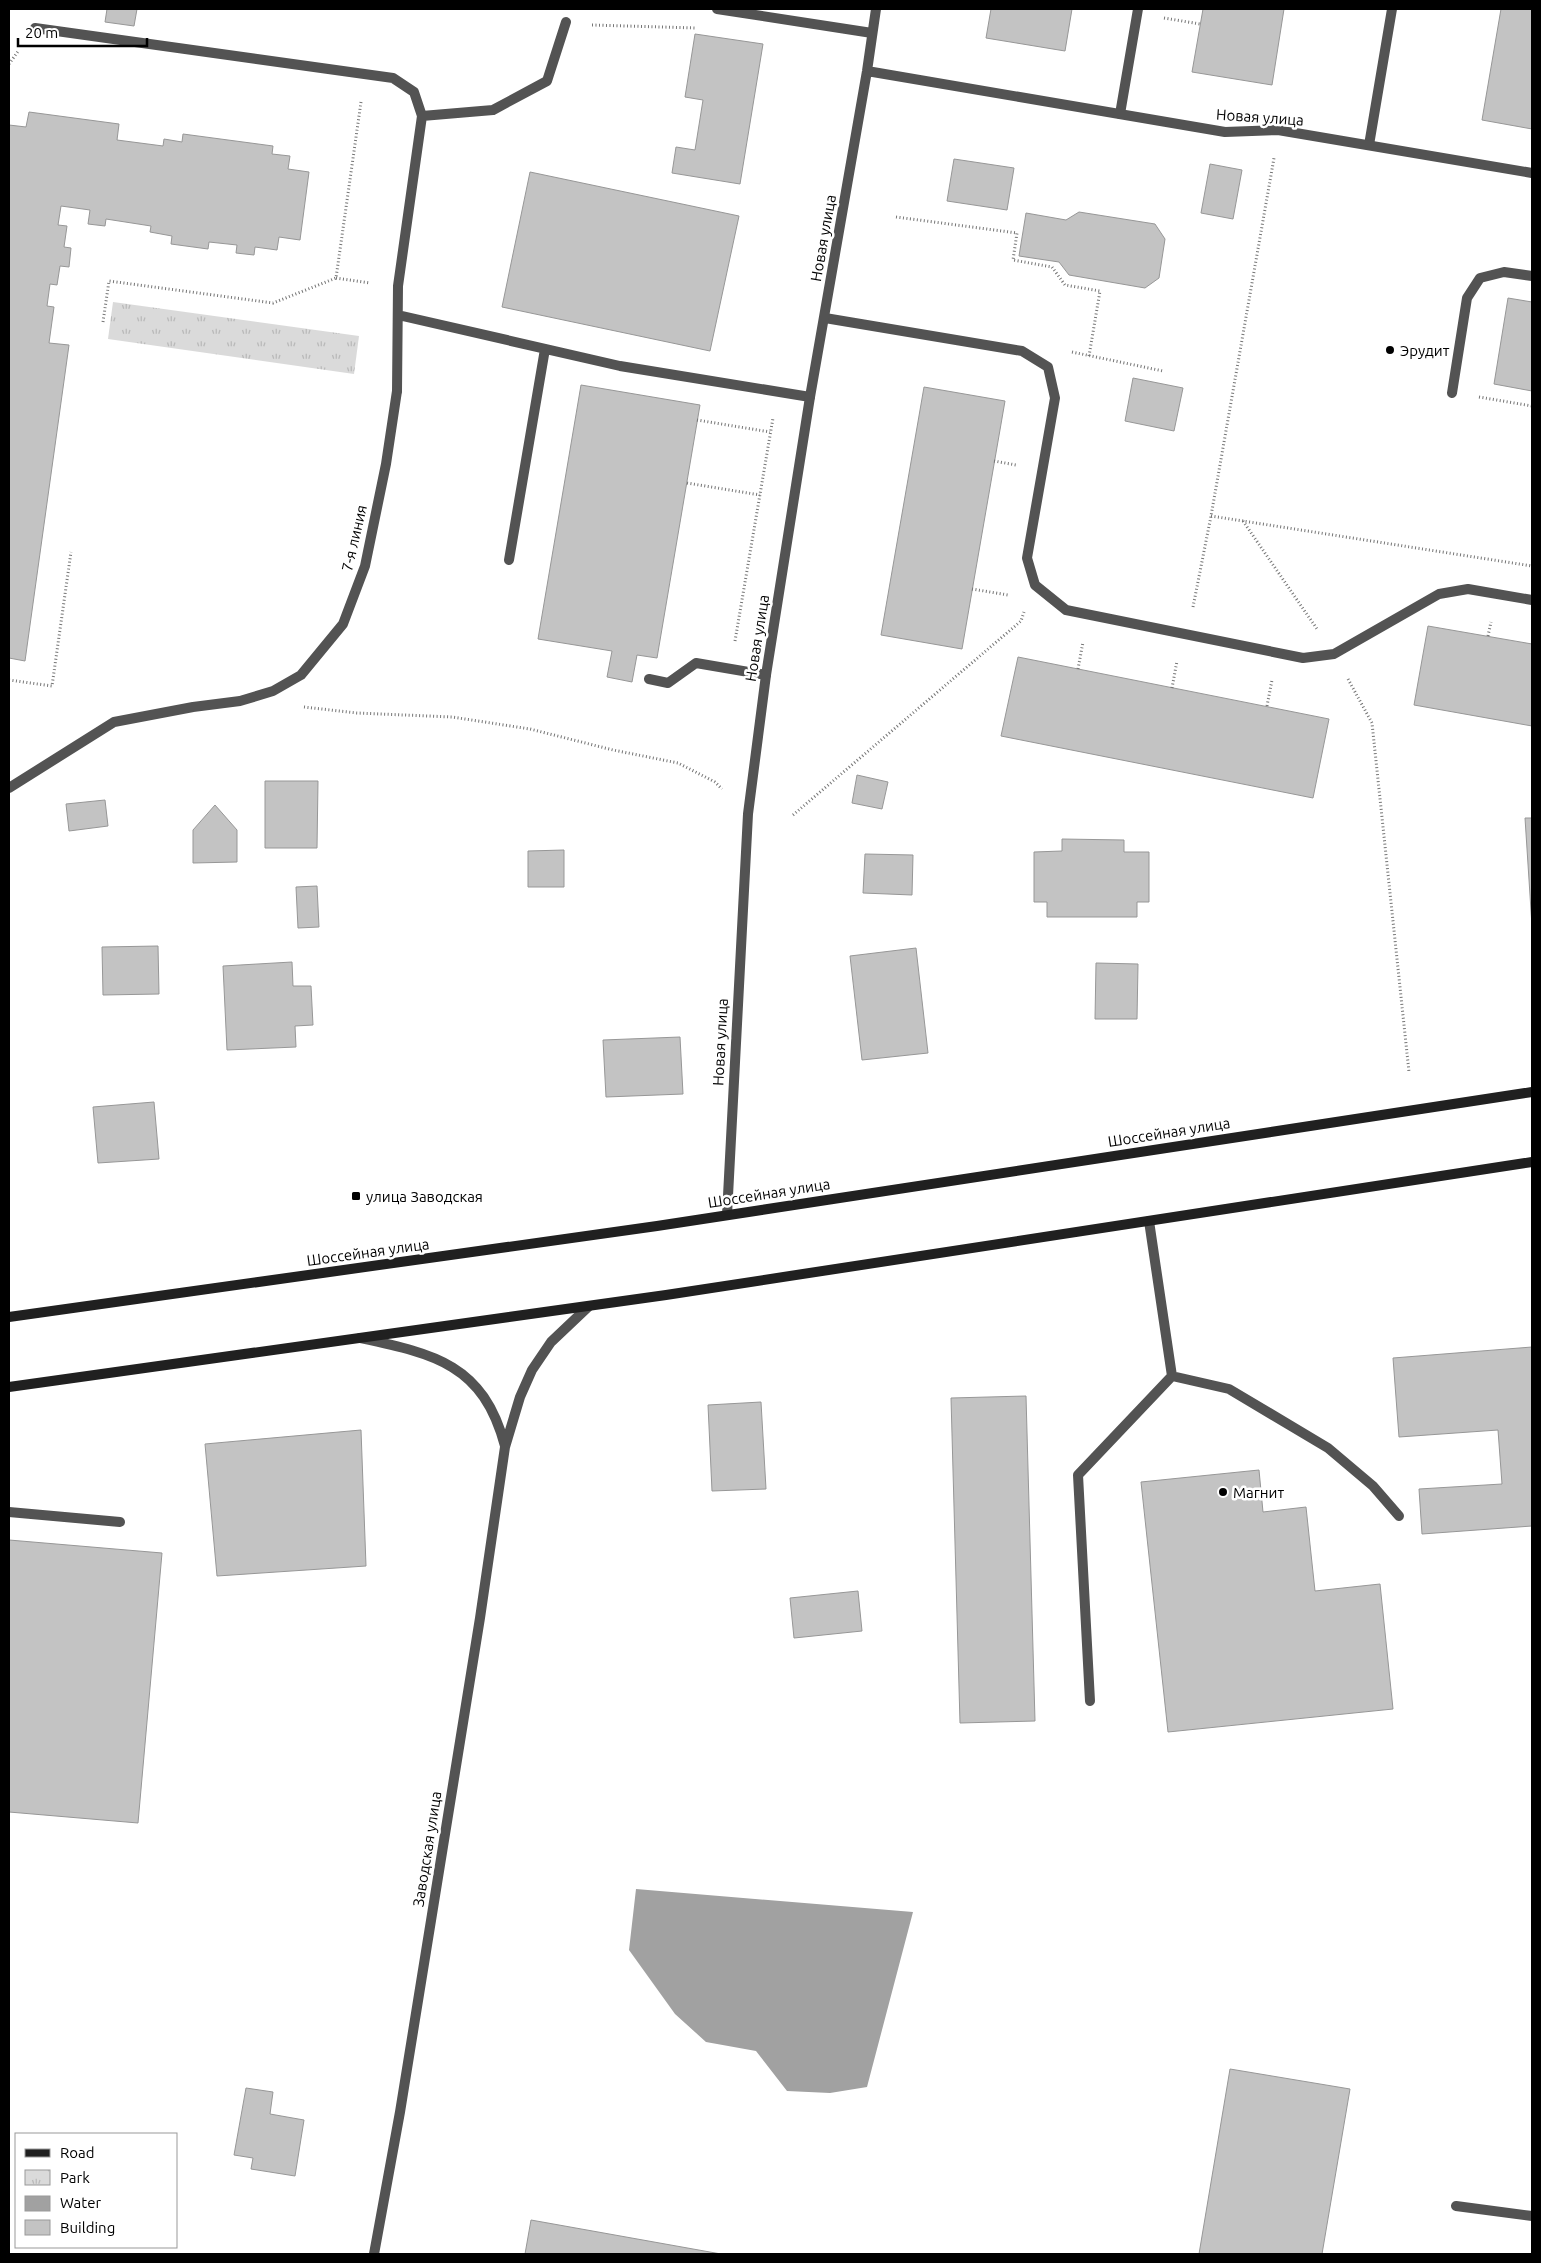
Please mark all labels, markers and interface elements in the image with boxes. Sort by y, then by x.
scale bar [18,15,146,47]
text: 20 m [25,24,58,41]
street label: Новая улица [1216,105,1304,129]
street label: Новая улица [807,193,839,283]
place label: Эрудит [1400,342,1450,359]
marker: Эрудит [1384,344,1396,356]
street label: 7-я линия [338,503,370,573]
street label: Новая улица [742,593,772,683]
street label: Новая улица [709,998,731,1086]
street label: Шоссейная улица [1107,1114,1231,1150]
street label: Шоссейная улица [707,1175,831,1211]
place label: улица Заводская [366,1188,483,1205]
marker: улица Заводская [350,1190,362,1202]
street label: Шоссейная улица [306,1235,430,1269]
place label: Магнит [1233,1484,1284,1501]
marker: Магнит [1217,1486,1229,1498]
street label: Заводская улица [409,1790,445,1908]
legend [15,2133,178,2248]
text: Road [60,2144,95,2161]
text: Park [60,2169,90,2186]
text: Water [60,2194,101,2211]
text: Building [60,2219,115,2236]

